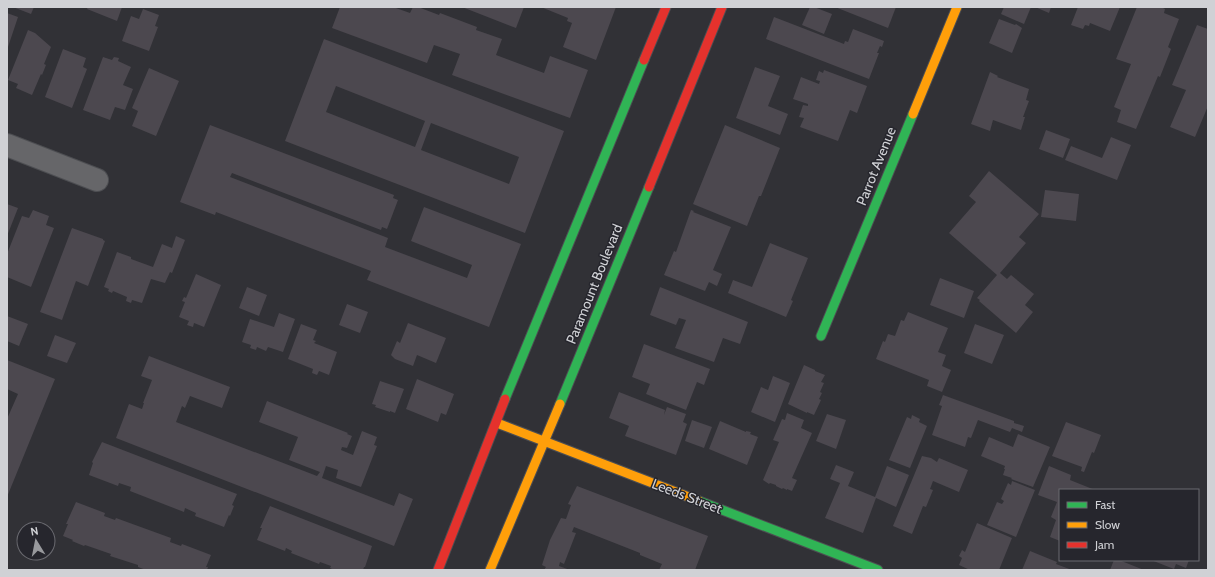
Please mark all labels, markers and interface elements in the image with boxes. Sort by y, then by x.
street label: Parrot Avenue [852,124,900,208]
street label: Paramount Boulevard [562,221,626,347]
street label: Leeds Street [649,474,725,518]
legend [1059,489,1199,561]
text: Fast [1095,497,1115,512]
text: Slow [1095,517,1120,532]
north arrow [16,521,56,561]
text: N [29,524,39,539]
text: Jam [1094,537,1114,552]

